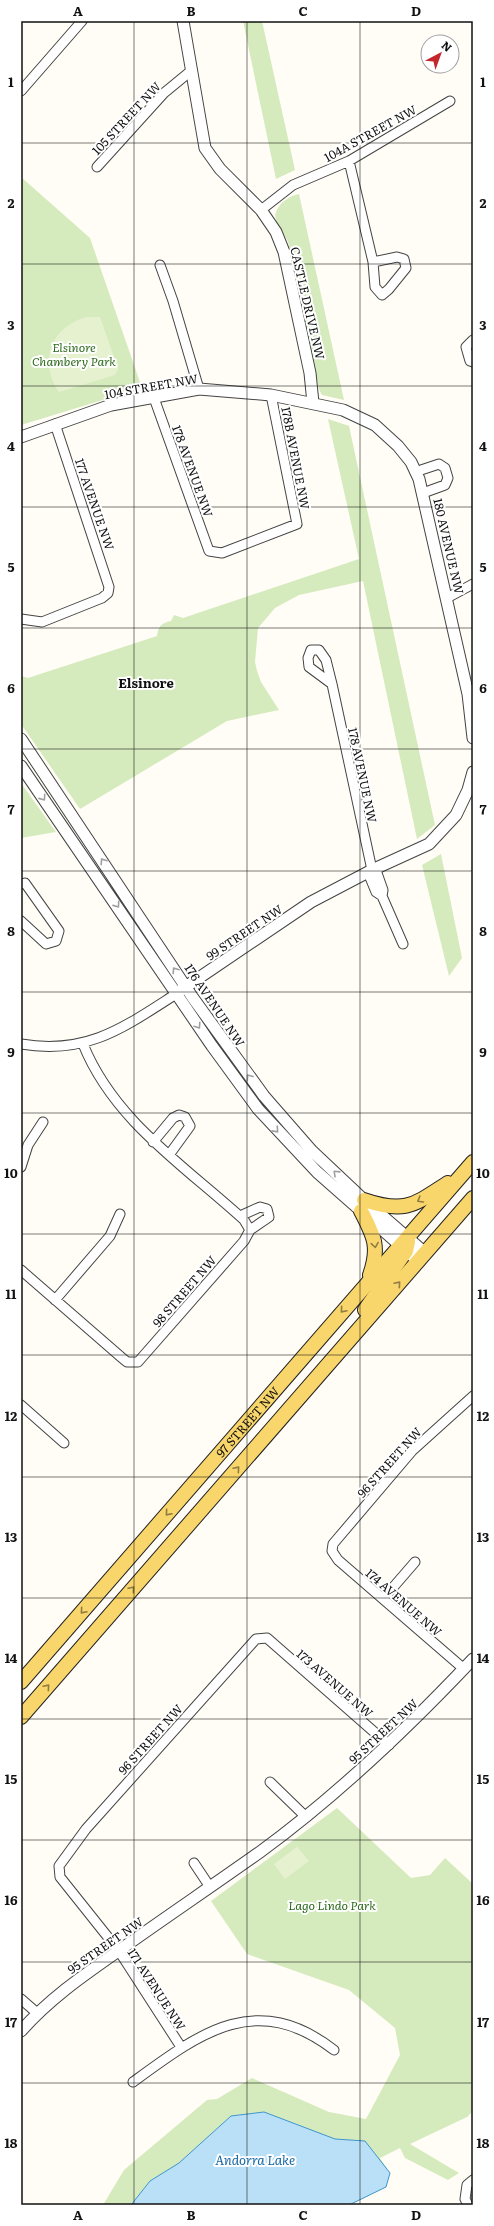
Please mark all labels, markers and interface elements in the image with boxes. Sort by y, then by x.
text: A [73,1,83,20]
text: B [187,1,196,20]
text: C [298,1,308,20]
text: D [411,1,421,20]
north arrow [420,34,460,74]
text: N [438,37,456,55]
text: 1 [8,72,14,91]
text: 1 [480,72,486,91]
street label: 105 STREET NW [87,77,165,159]
street label: 104A STREET NW [320,100,420,166]
text: 2 [8,193,15,212]
text: 2 [480,193,487,212]
street label: CASTLE DRIVE NW [286,245,330,361]
text: 3 [7,315,15,334]
text: 3 [479,315,487,334]
park label: Elsinore Chambery Park [32,338,116,370]
street label: 104 STREET NW [103,369,199,403]
street label: 178B AVENUE NW [277,405,315,511]
street label: 178 AVENUE NW [168,423,218,519]
text: 4 [7,436,15,455]
text: 4 [479,436,487,455]
street label: 177 AVENUE NW [71,456,119,552]
street label: 180 AVENUE NW [429,496,469,596]
text: 5 [7,557,15,576]
text: 5 [479,557,487,576]
district label: Elsinore [118,673,174,692]
text: 6 [7,678,15,697]
text: 6 [479,678,487,697]
street label: 178 AVENUE NW [344,726,382,824]
one-way arrow [38,794,45,801]
text: 7 [7,799,15,818]
text: 7 [479,799,487,818]
one-way arrow [100,858,108,865]
street label: 99 STREET NW [202,900,286,964]
one-way arrow [112,901,120,908]
text: 8 [7,921,15,940]
text: 8 [479,921,487,940]
street label: 176 AVENUE NW [181,960,249,1050]
one-way arrow [172,967,180,974]
one-way arrow [193,1022,200,1029]
text: 9 [7,1042,15,1061]
text: 9 [479,1042,487,1061]
one-way arrow [247,1074,254,1081]
one-way arrow [272,1125,279,1133]
text: 10 [4,1163,18,1182]
text: 10 [476,1163,490,1182]
one-way arrow [333,1170,341,1178]
one-way arrow [417,1196,424,1203]
one-way arrow [370,1242,379,1248]
street label: 98 STREET NW [148,1251,220,1331]
one-way arrow [393,1281,400,1289]
text: 11 [6,1284,17,1303]
text: 11 [478,1284,489,1303]
one-way arrow [340,1306,347,1313]
street label: 97 STREET NW [212,1382,283,1461]
text: 12 [5,1406,17,1425]
text: 12 [477,1406,489,1425]
street label: 96 STREET NW [353,1423,425,1501]
one-way arrow [232,1466,240,1474]
one-way arrow [166,1508,173,1515]
text: 13 [5,1527,17,1546]
text: 13 [477,1527,489,1546]
street label: 174 AVENUE NW [362,1564,446,1640]
one-way arrow [128,1587,135,1594]
one-way arrow [80,1606,87,1613]
street label: 173 AVENUE NW [293,1645,377,1721]
text: 14 [5,1648,18,1667]
text: 14 [477,1648,490,1667]
one-way arrow [42,1685,49,1692]
street label: 95 STREET NW [344,1694,422,1768]
street label: 96 STREET NW [114,1700,186,1778]
text: 15 [5,1769,17,1788]
text: 15 [477,1769,489,1788]
text: 16 [5,1890,18,1909]
text: 16 [477,1890,490,1909]
park label: Lago Lindo Park [288,1896,376,1914]
street label: 95 STREET NW [64,1912,146,1978]
street label: 171 AVENUE NW [124,1944,190,2034]
text: 17 [5,2012,17,2031]
text: 17 [477,2012,489,2031]
text: 18 [4,2133,18,2152]
text: 18 [476,2133,490,2152]
water label: Andorra Lake [215,2150,295,2169]
text: A [73,2205,83,2224]
text: B [187,2205,196,2224]
text: C [298,2205,308,2224]
text: D [411,2205,421,2224]

